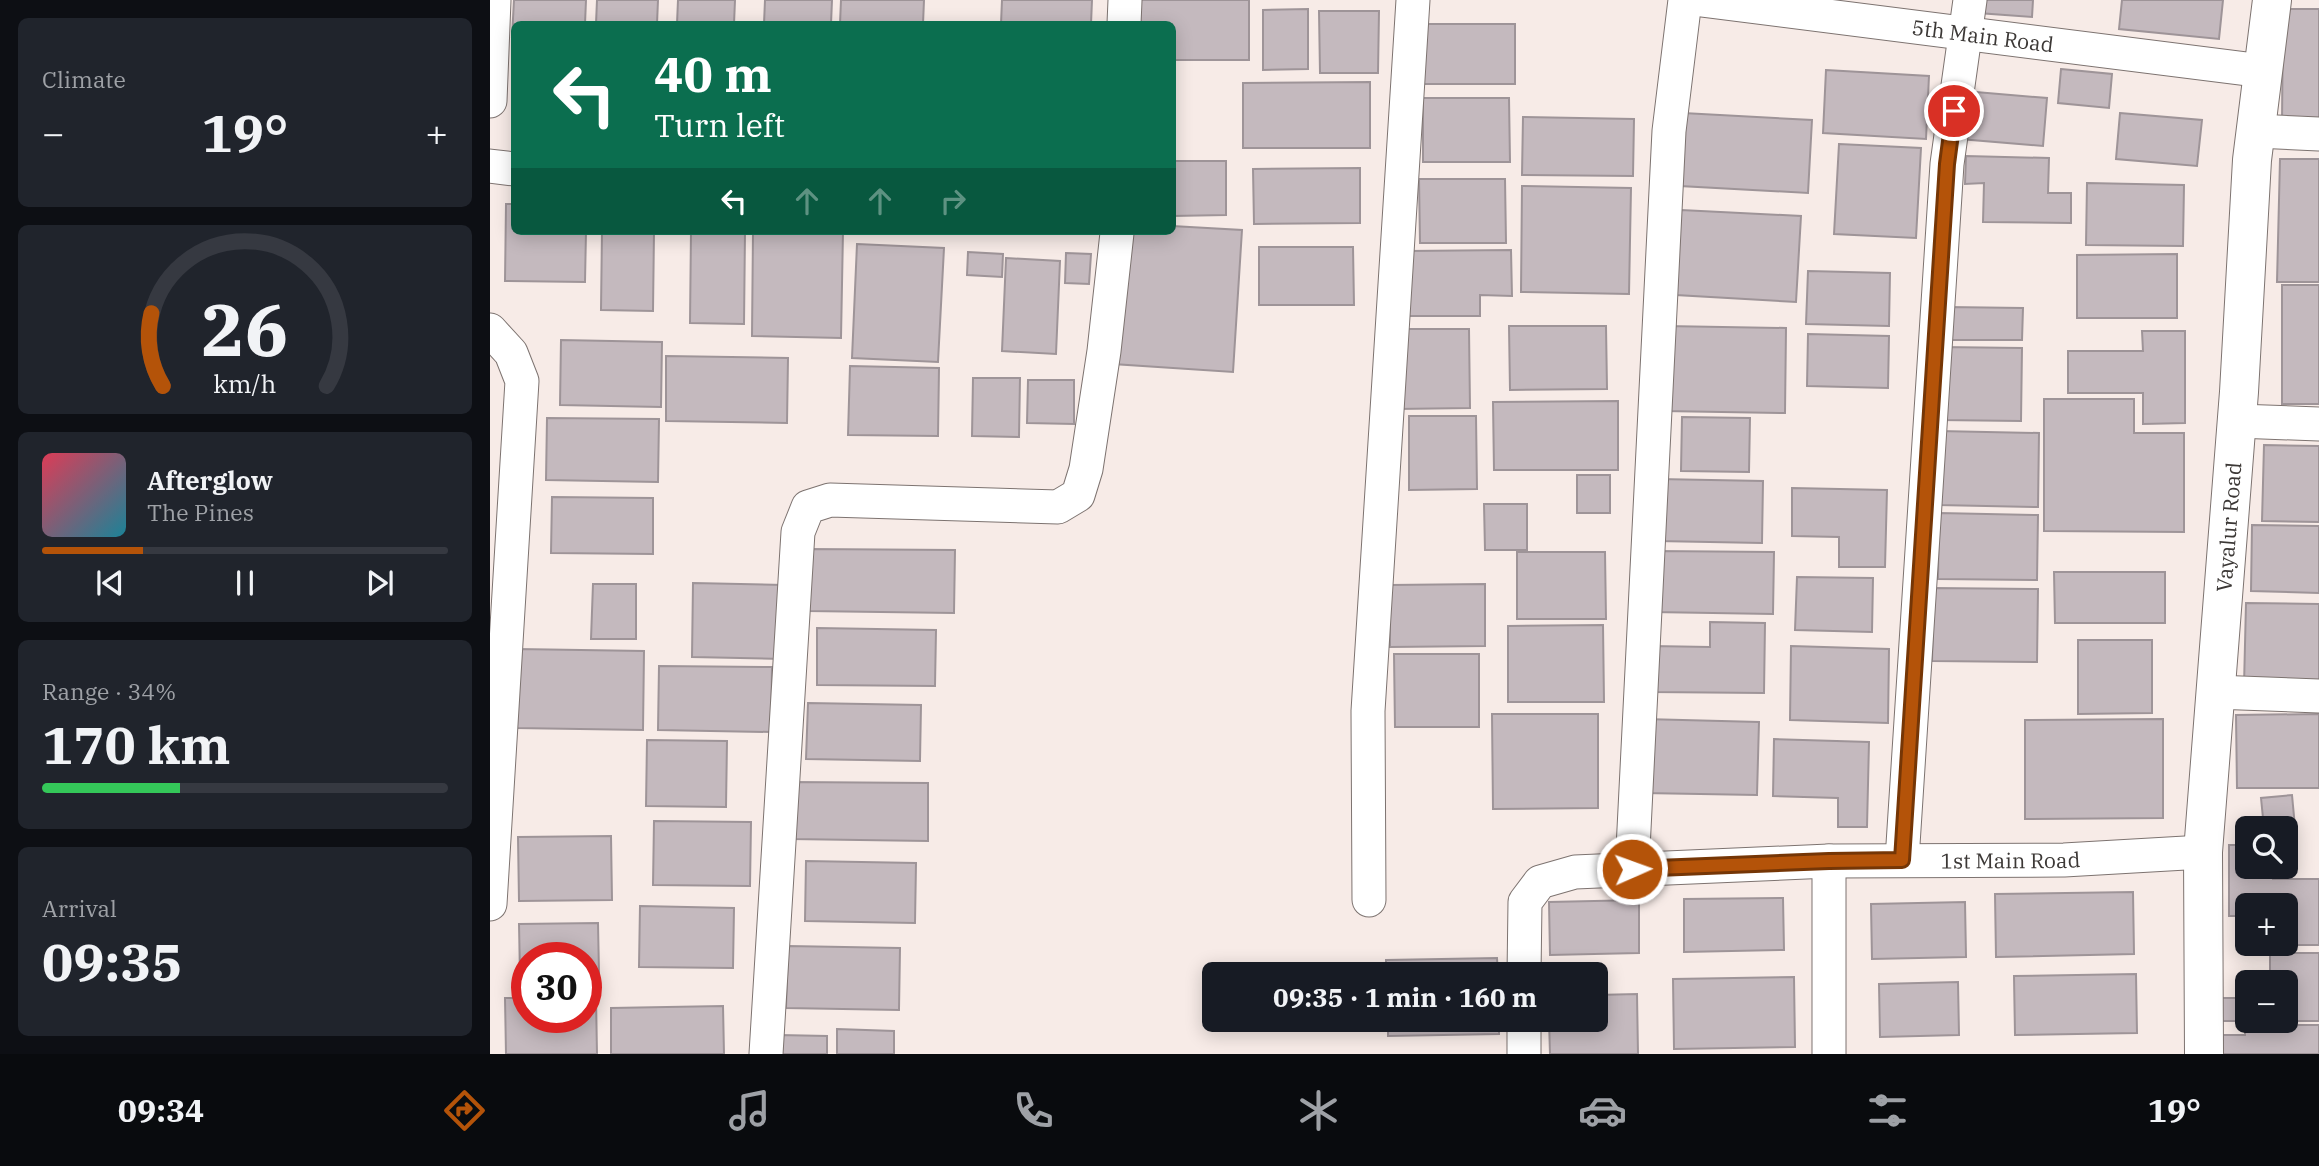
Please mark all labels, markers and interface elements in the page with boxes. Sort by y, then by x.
street label: 5th Main Road [1910,13,2056,58]
text: 40 m [654,42,772,105]
icon: left [539,49,630,140]
text: Climate [42,64,126,94]
pin [1924,81,1984,141]
icon: arrive [1935,92,1973,130]
text: 19° [202,99,288,166]
text: Turn left [654,104,785,146]
text: − [42,108,65,157]
text: + [425,108,448,157]
icon: left [715,182,753,220]
icon: ahead [788,182,826,220]
icon: ahead [861,182,899,220]
icon: right [934,182,972,220]
text: 26 [201,281,289,376]
text: km/h [213,367,277,400]
street label: Vayalur Road [2209,461,2247,593]
text: Afterglow [147,463,273,497]
text: The Pines [147,497,254,527]
icon: previous [91,564,129,602]
icon: pause [226,564,264,602]
icon: next [361,564,399,602]
text: Range · 34% [42,676,176,706]
text: 170 km [42,711,231,778]
map controls [2235,816,2298,1033]
button: search [2235,816,2298,879]
position arrow [1595,832,1669,906]
street label: 1st Main Road [1940,845,2081,875]
text: Arrival [42,893,117,923]
button: + [2235,893,2298,956]
text: 09:35 [42,928,183,995]
speed limit sign: 30 [511,942,602,1033]
button: − [2235,970,2298,1033]
text: 09:35 · 1 min · 160 m [1273,980,1537,1014]
icon: directions [440,1086,489,1135]
icon: music [725,1086,774,1135]
icon: phone [1009,1086,1058,1135]
icon: climate [1294,1086,1343,1135]
icon: car [1578,1086,1627,1135]
icon: filters [1863,1086,1912,1135]
text: 09:34 [118,1089,204,1131]
text: 19° [2148,1089,2201,1131]

